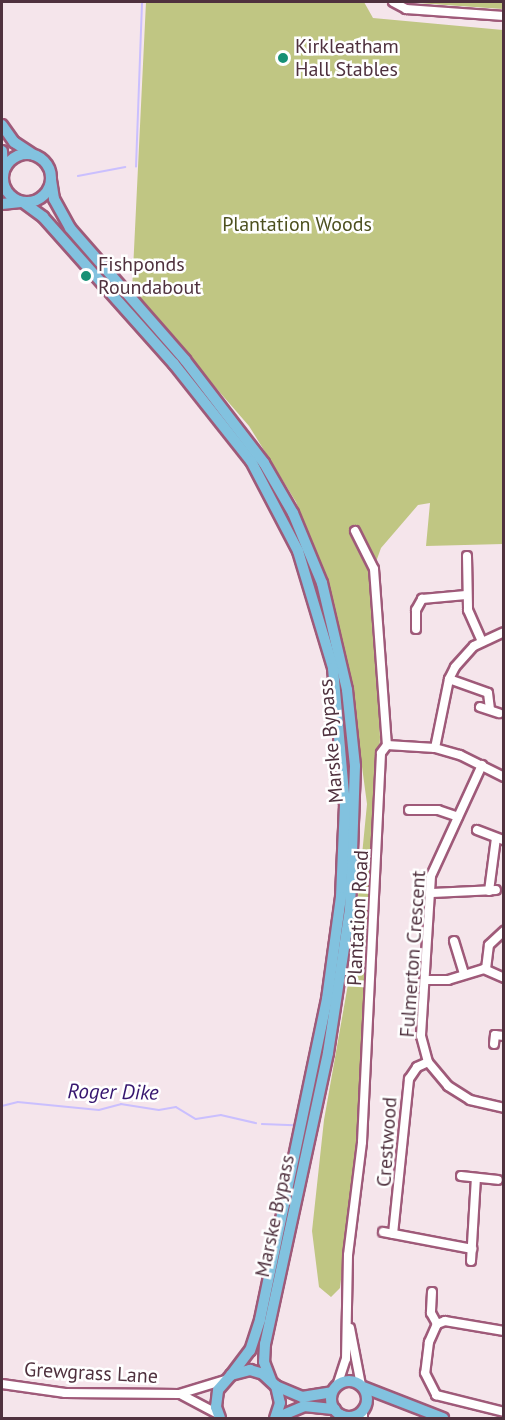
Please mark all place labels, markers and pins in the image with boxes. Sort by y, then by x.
place label: Kirkleatham Hall Stables [295,34,399,81]
marker: Kirkleatham Hall Stables [276,51,290,65]
place label: Fishponds Roundabout [98,252,201,299]
marker: Fishponds Roundabout [79,269,93,283]

